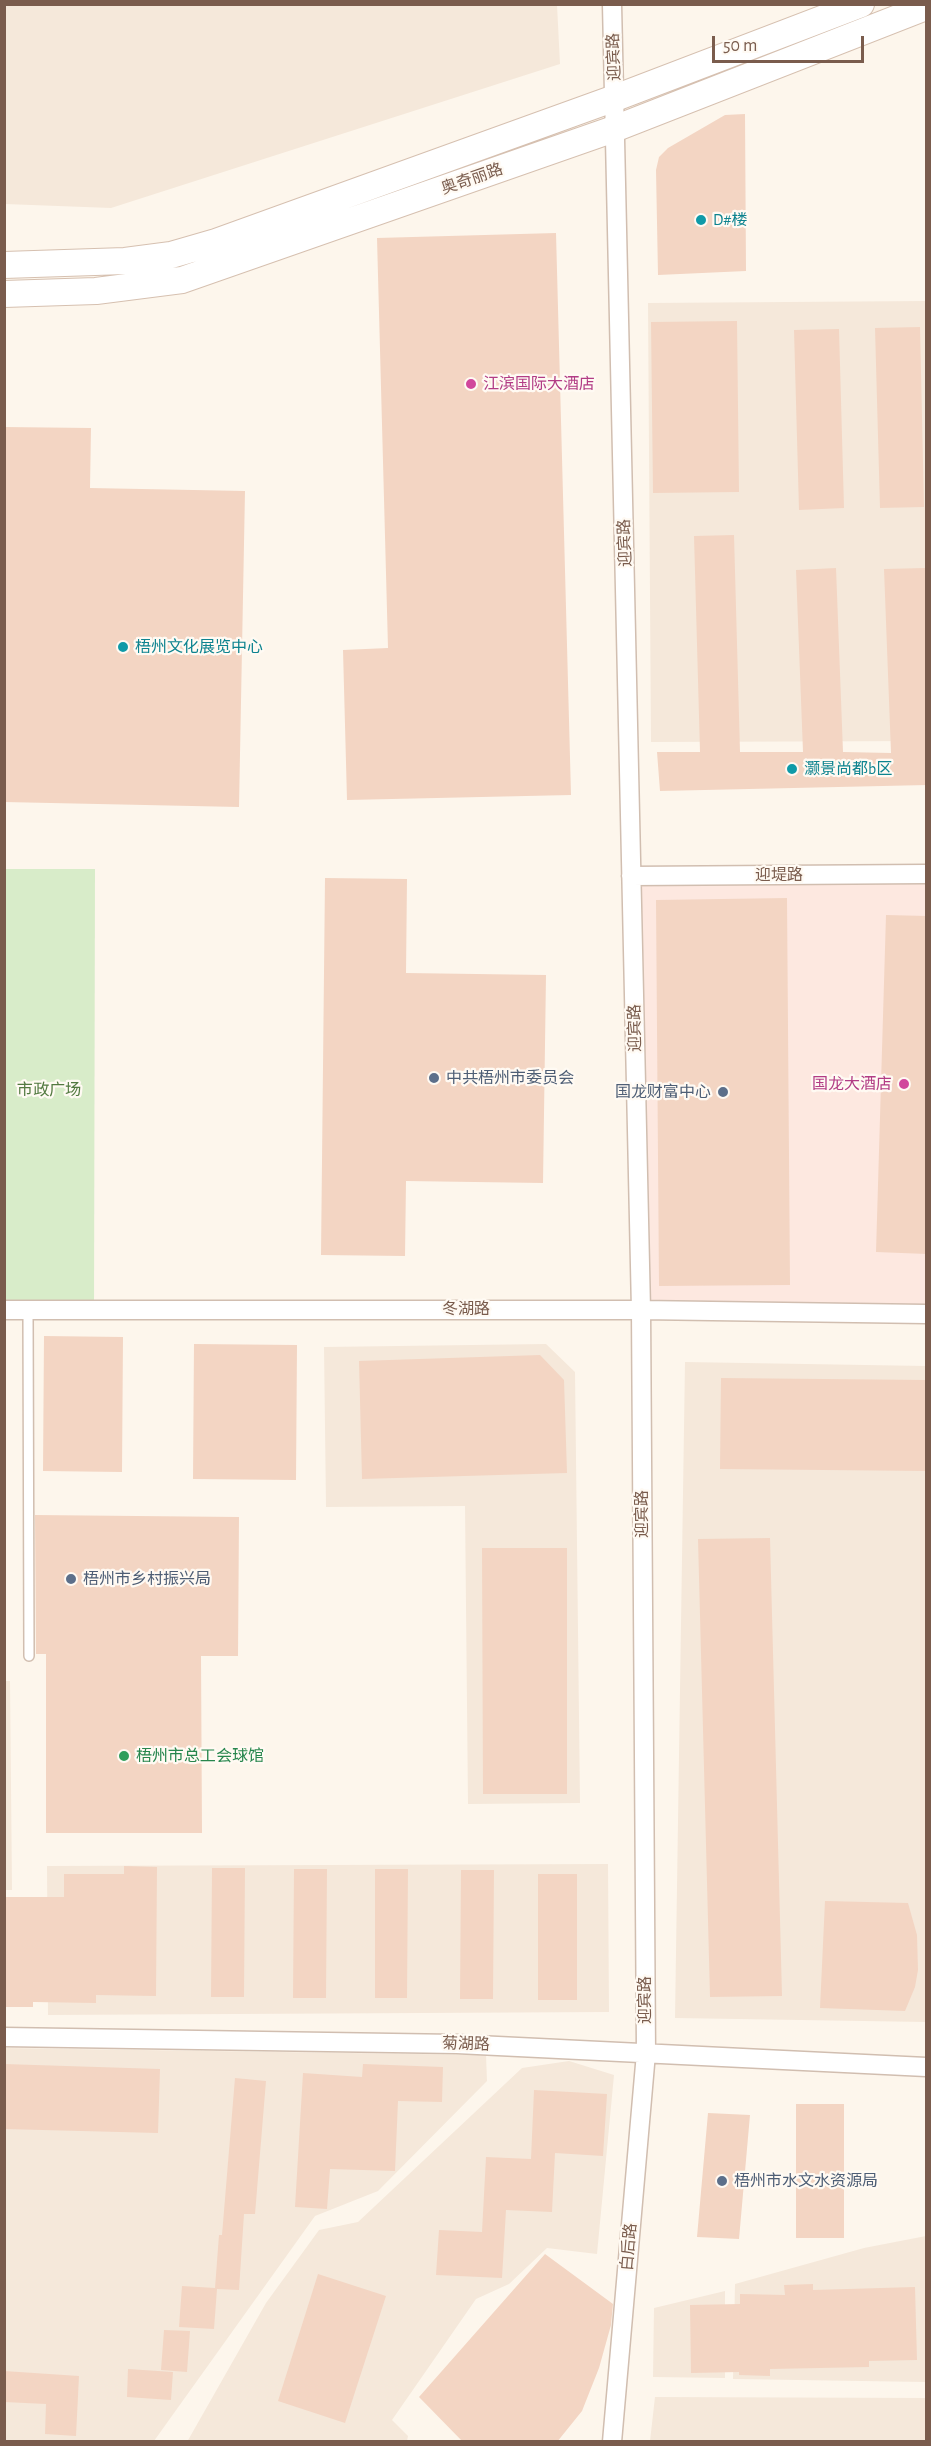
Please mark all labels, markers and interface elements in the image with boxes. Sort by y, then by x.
scale bar [715,24,866,62]
street label: 迎宾路 [604,33,624,81]
text: 50 m [723,37,757,55]
street label: 奥奇丽路 [439,160,505,198]
place label: D#楼 [713,210,748,230]
marker: D#楼 [694,213,708,227]
place label: 江滨国际大酒店 [483,374,595,394]
marker: 江滨国际大酒店 [464,377,478,391]
street label: 迎宾路 [615,519,635,567]
place label: 梧州文化展览中心 [135,637,263,657]
marker: 梧州文化展览中心 [116,640,130,654]
place label: 灏景尚都b区 [804,759,892,779]
marker: 灏景尚都b区 [785,762,799,776]
street label: 迎堤路 [755,865,803,885]
street label: 迎宾路 [625,1004,645,1052]
place label: 中共梧州市委员会 [446,1068,574,1088]
marker: 中共梧州市委员会 [427,1071,441,1085]
place label: 国龙大酒店 [812,1074,892,1094]
marker: 国龙大酒店 [897,1077,911,1091]
park label: 市政广场 [17,1080,81,1100]
place label: 国龙财富中心 [615,1082,711,1102]
marker: 国龙财富中心 [716,1085,730,1099]
street label: 冬湖路 [442,1299,490,1319]
street label: 迎宾路 [632,1490,652,1538]
place label: 梧州市乡村振兴局 [83,1569,211,1589]
marker: 梧州市乡村振兴局 [64,1572,78,1586]
place label: 梧州市总工会球馆 [136,1746,264,1766]
marker: 梧州市总工会球馆 [117,1749,131,1763]
street label: 迎宾路 [635,1976,655,2024]
street label: 菊湖路 [442,2034,490,2054]
place label: 梧州市水文水资源局 [734,2171,878,2191]
marker: 梧州市水文水资源局 [715,2174,729,2188]
street label: 白后路 [617,2222,641,2272]

